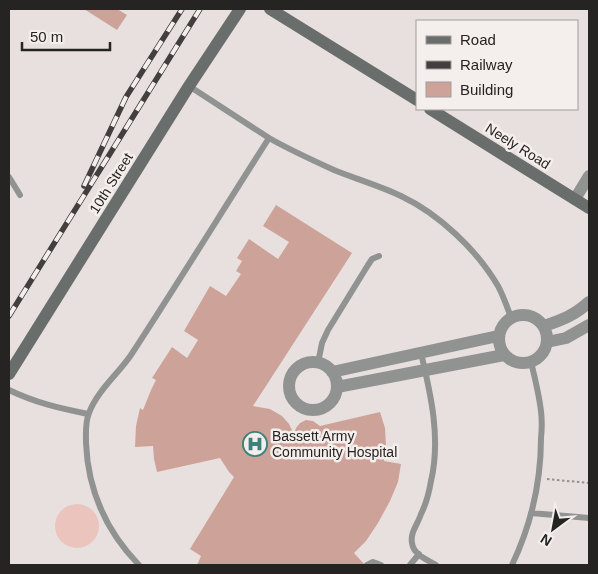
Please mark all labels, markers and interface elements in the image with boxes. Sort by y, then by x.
scale bar [22,20,110,52]
legend [416,20,578,110]
text: 50 m [30,28,63,45]
text: Road [460,31,496,48]
text: Railway [460,56,513,73]
text: Building [460,81,513,98]
street label: Neely Road [483,120,553,172]
street label: 10th Street [86,150,136,216]
place label: Bassett Army Community Hospital [272,428,397,460]
hospital icon: Bassett Army Community Hospital [242,431,268,457]
north arrow [528,504,578,554]
text: N [538,531,555,549]

